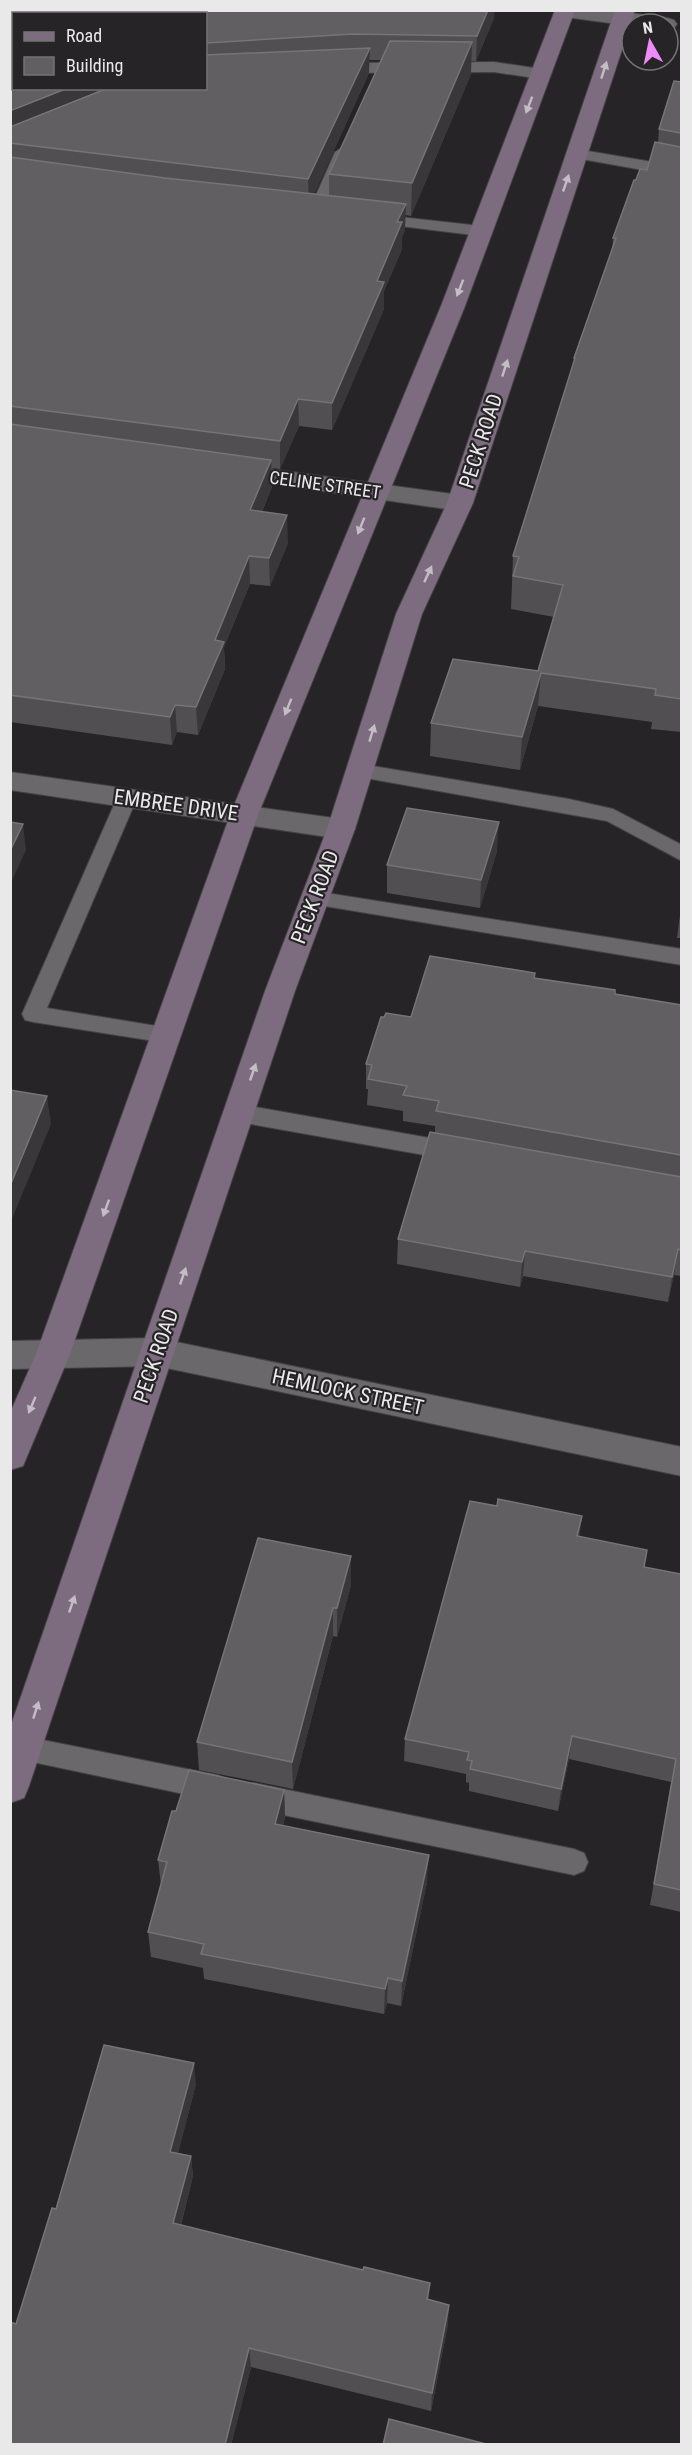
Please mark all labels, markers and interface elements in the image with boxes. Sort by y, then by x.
legend [12,12,207,90]
north arrow [620,12,680,72]
text: N [641,18,654,38]
text: Road [66,25,102,46]
text: Building [66,55,123,76]
one-way arrow [599,61,609,79]
one-way arrow [524,97,534,115]
one-way arrow [562,174,572,192]
one-way arrow [455,279,465,297]
one-way arrow [501,359,510,377]
street label: PECK ROAD [454,391,508,491]
street label: CELINE STREET [268,466,382,503]
one-way arrow [356,517,365,535]
one-way arrow [423,565,432,582]
one-way arrow [283,698,293,716]
one-way arrow [368,724,377,742]
street label: EMBREE DRIVE [112,784,240,826]
street label: PECK ROAD [286,847,344,947]
one-way arrow [248,1063,258,1081]
one-way arrow [100,1199,110,1217]
one-way arrow [179,1267,189,1285]
street label: PECK ROAD [129,1306,183,1406]
street label: HEMLOCK STREET [270,1364,426,1420]
one-way arrow [27,1397,37,1415]
one-way arrow [67,1594,77,1612]
one-way arrow [31,1701,41,1719]

